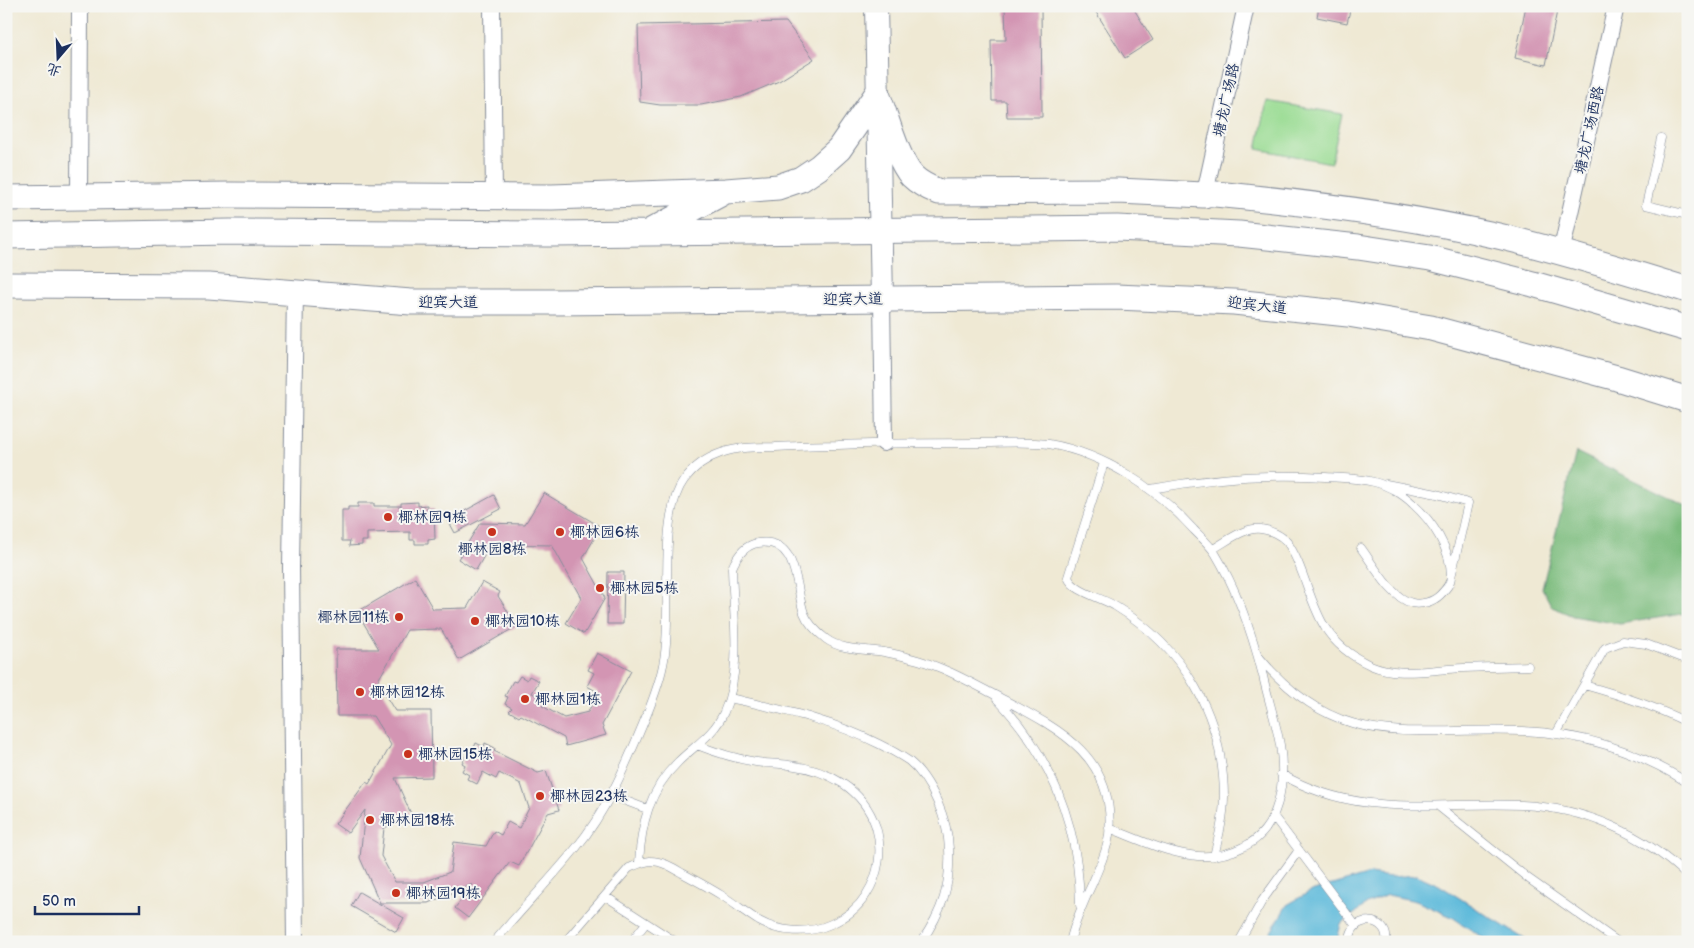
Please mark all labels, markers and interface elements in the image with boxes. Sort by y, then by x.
north arrow [32,32,82,82]
text: 北 [45,60,63,80]
street label: 塘龙广场路 [1209,61,1244,139]
street label: 塘龙广场西路 [1571,84,1608,176]
street label: 迎宾大道 [823,289,883,310]
street label: 迎宾大道 [418,293,478,312]
street label: 迎宾大道 [1226,293,1288,318]
place label: 椰林园9栋 [398,508,467,527]
marker: 椰林园9栋 [382,511,394,523]
place label: 椰林园6栋 [570,523,639,542]
marker: 椰林园8栋 [486,526,498,538]
marker: 椰林园6栋 [554,526,566,538]
place label: 椰林园8栋 [458,540,526,559]
place label: 椰林园5栋 [610,579,679,598]
marker: 椰林园5栋 [594,582,606,594]
place label: 椰林园11栋 [317,608,389,627]
marker: 椰林园11栋 [393,611,405,623]
place label: 椰林园10栋 [485,612,560,631]
marker: 椰林园10栋 [469,615,481,627]
place label: 椰林园12栋 [370,683,445,702]
marker: 椰林园12栋 [354,686,366,698]
place label: 椰林园1栋 [535,690,601,709]
marker: 椰林园1栋 [519,693,531,705]
place label: 椰林园15栋 [418,745,492,764]
marker: 椰林园15栋 [402,748,414,760]
place label: 椰林园23栋 [550,787,628,806]
marker: 椰林园23栋 [534,790,546,802]
place label: 椰林园18栋 [380,811,455,830]
marker: 椰林园18栋 [364,814,376,826]
scale bar [35,883,139,915]
place label: 椰林园19栋 [406,884,480,903]
marker: 椰林园19栋 [390,887,402,899]
text: 50 m [42,892,76,911]

